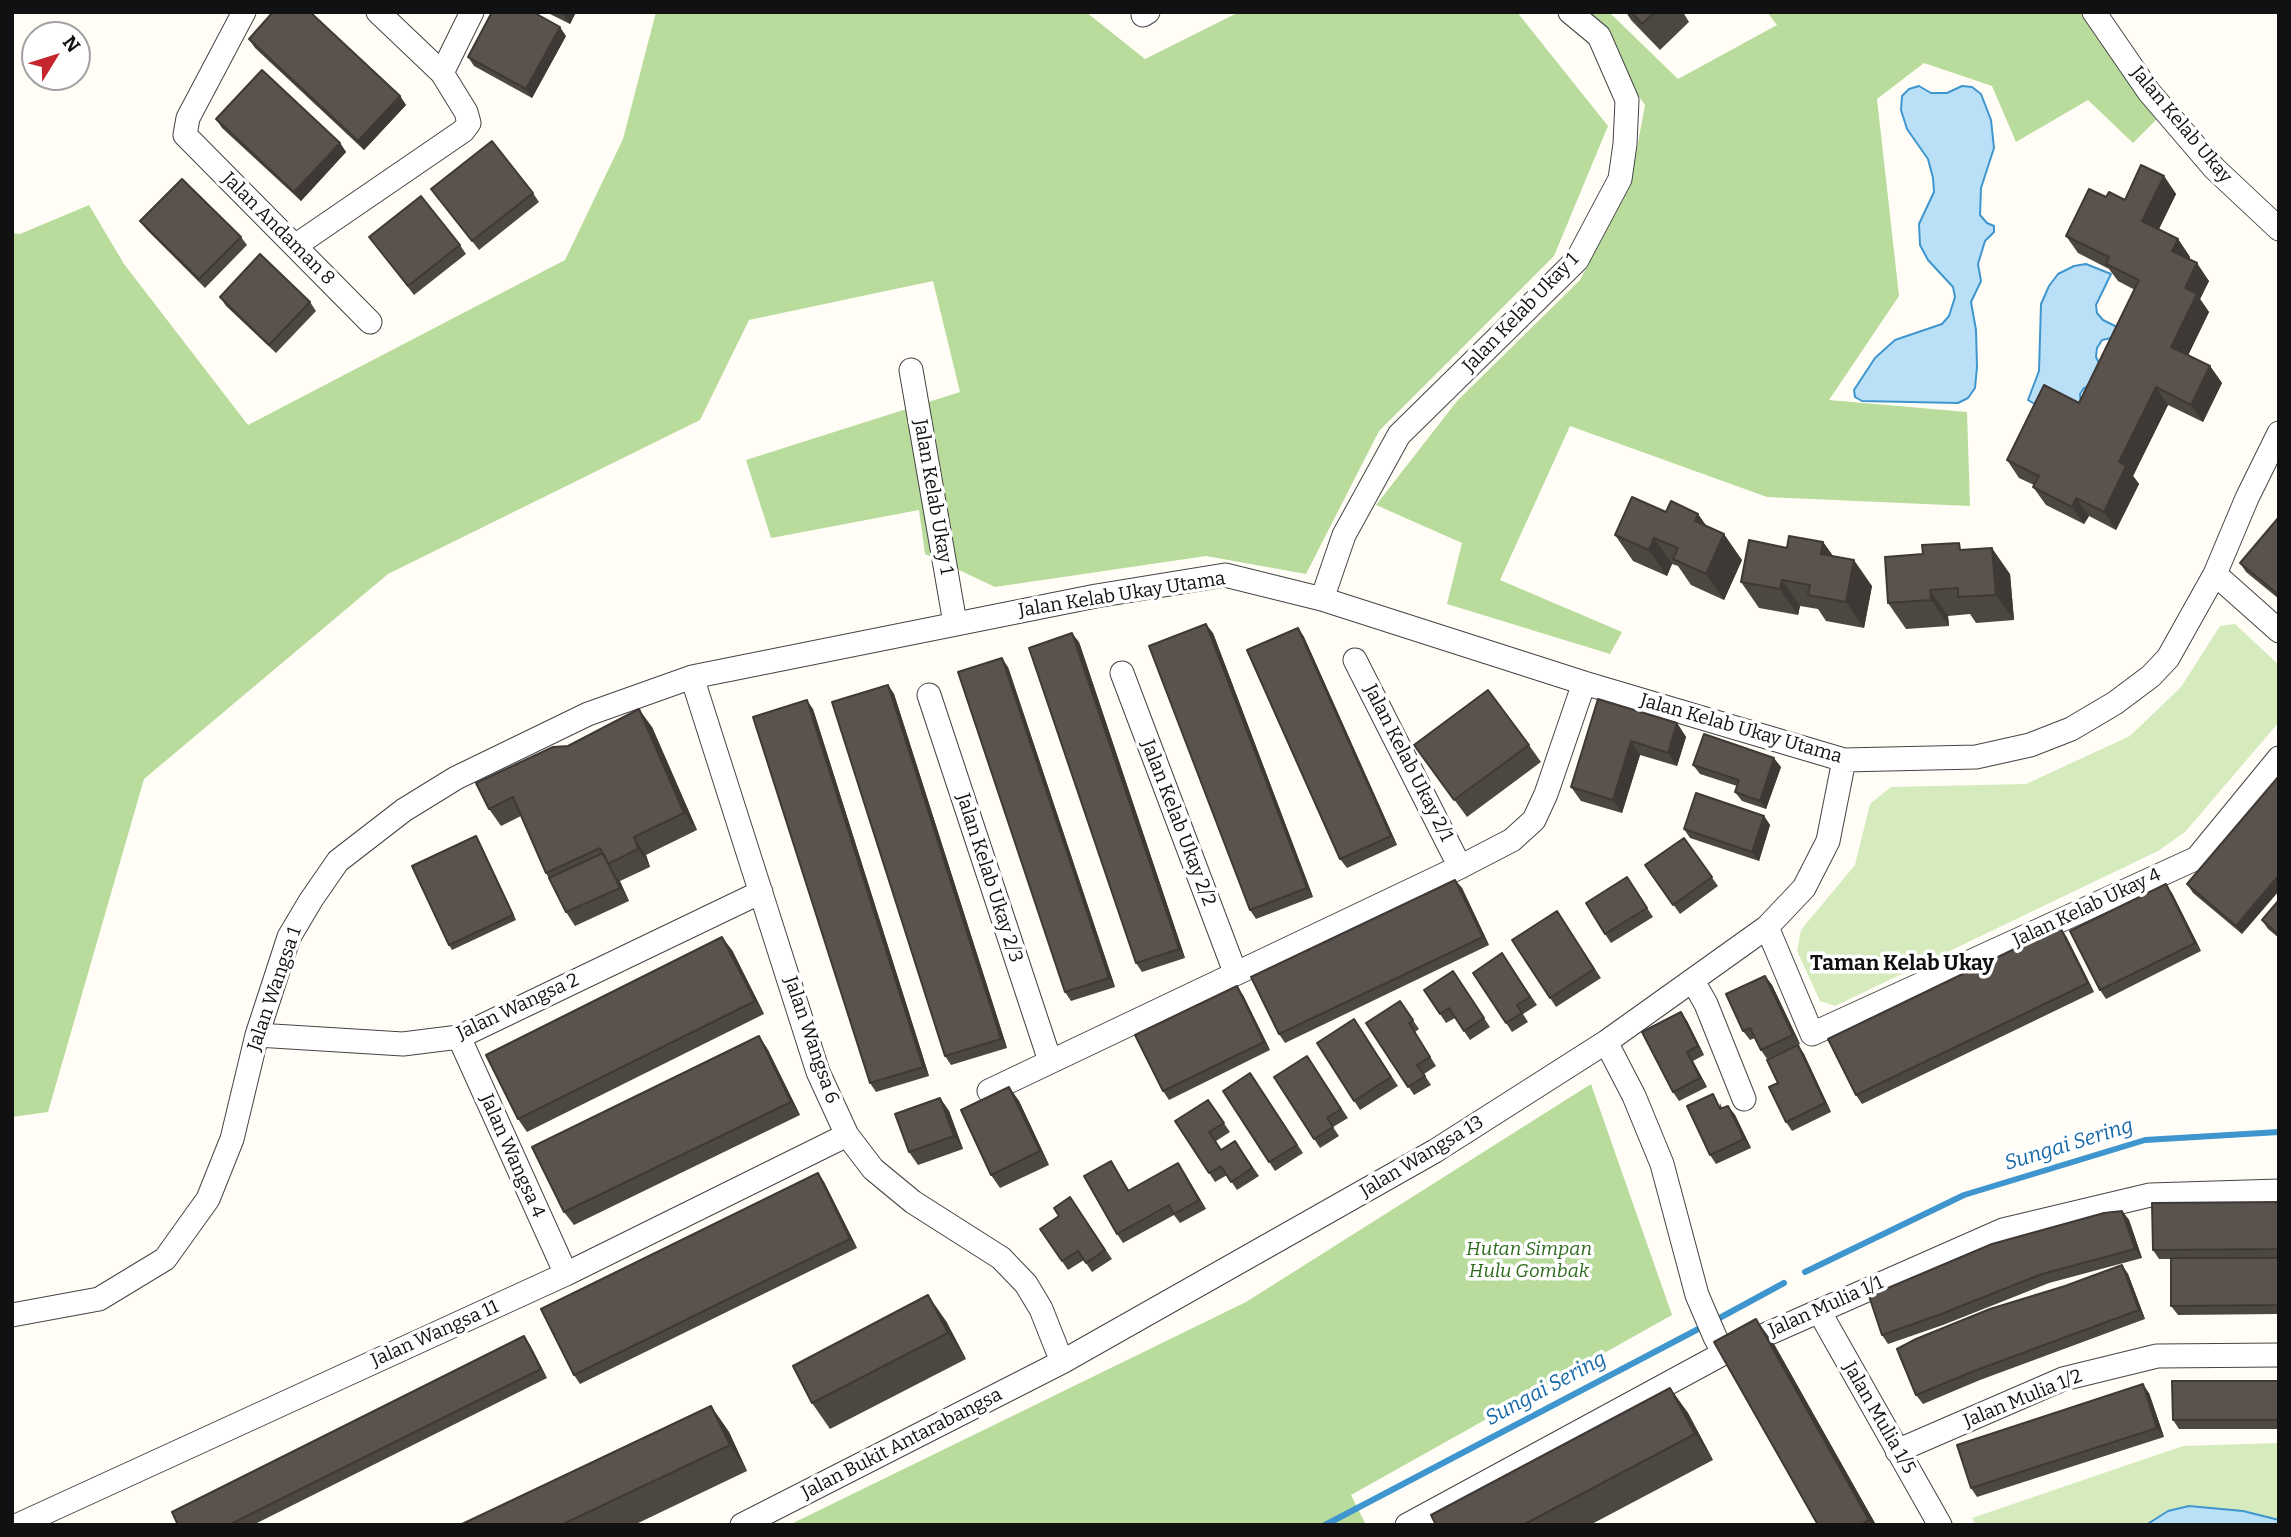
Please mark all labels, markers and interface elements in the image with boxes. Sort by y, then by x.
north arrow [21,21,91,91]
text: N [58,31,85,57]
street label: Jalan Kelab Ukay [2125,62,2237,188]
street label: Jalan Andaman 8 [217,168,339,290]
street label: Jalan Kelab Ukay 1 [1458,249,1584,377]
street label: Jalan Kelab Ukay 1 [908,418,958,576]
street label: Jalan Kelab Ukay Utama [1017,567,1227,623]
street label: Jalan Kelab Ukay 2/1 [1358,681,1458,845]
street label: Jalan Kelab Ukay Utama [1637,689,1845,769]
street label: Jalan Kelab Ukay 2/2 [1136,737,1220,909]
street label: Jalan Kelab Ukay 2/3 [951,791,1027,965]
street label: Jalan Kelab Ukay 4 [2009,864,2165,952]
street label: Jalan Wangsa 1 [243,924,307,1054]
district label: Taman Kelab Ukay [1810,951,1994,977]
street label: Jalan Wangsa 2 [453,969,583,1045]
street label: Jalan Wangsa 6 [779,973,843,1107]
street label: Jalan Wangsa 4 [475,1091,549,1221]
street label: Jalan Wangsa 13 [1356,1111,1488,1203]
water label: Sungai Sering [2002,1113,2136,1177]
park label: Hutan Simpan Hulu Gombak [1466,1239,1592,1283]
street label: Jalan Mulia 1/1 [1765,1272,1887,1342]
street label: Jalan Wangsa 11 [368,1296,502,1372]
water label: Sungai Sering [1481,1347,1611,1431]
street label: Jalan Mulia 1/5 [1838,1358,1920,1478]
street label: Jalan Mulia 1/2 [1960,1365,2086,1433]
street label: Jalan Bukit Antarabangsa [798,1383,1006,1505]

